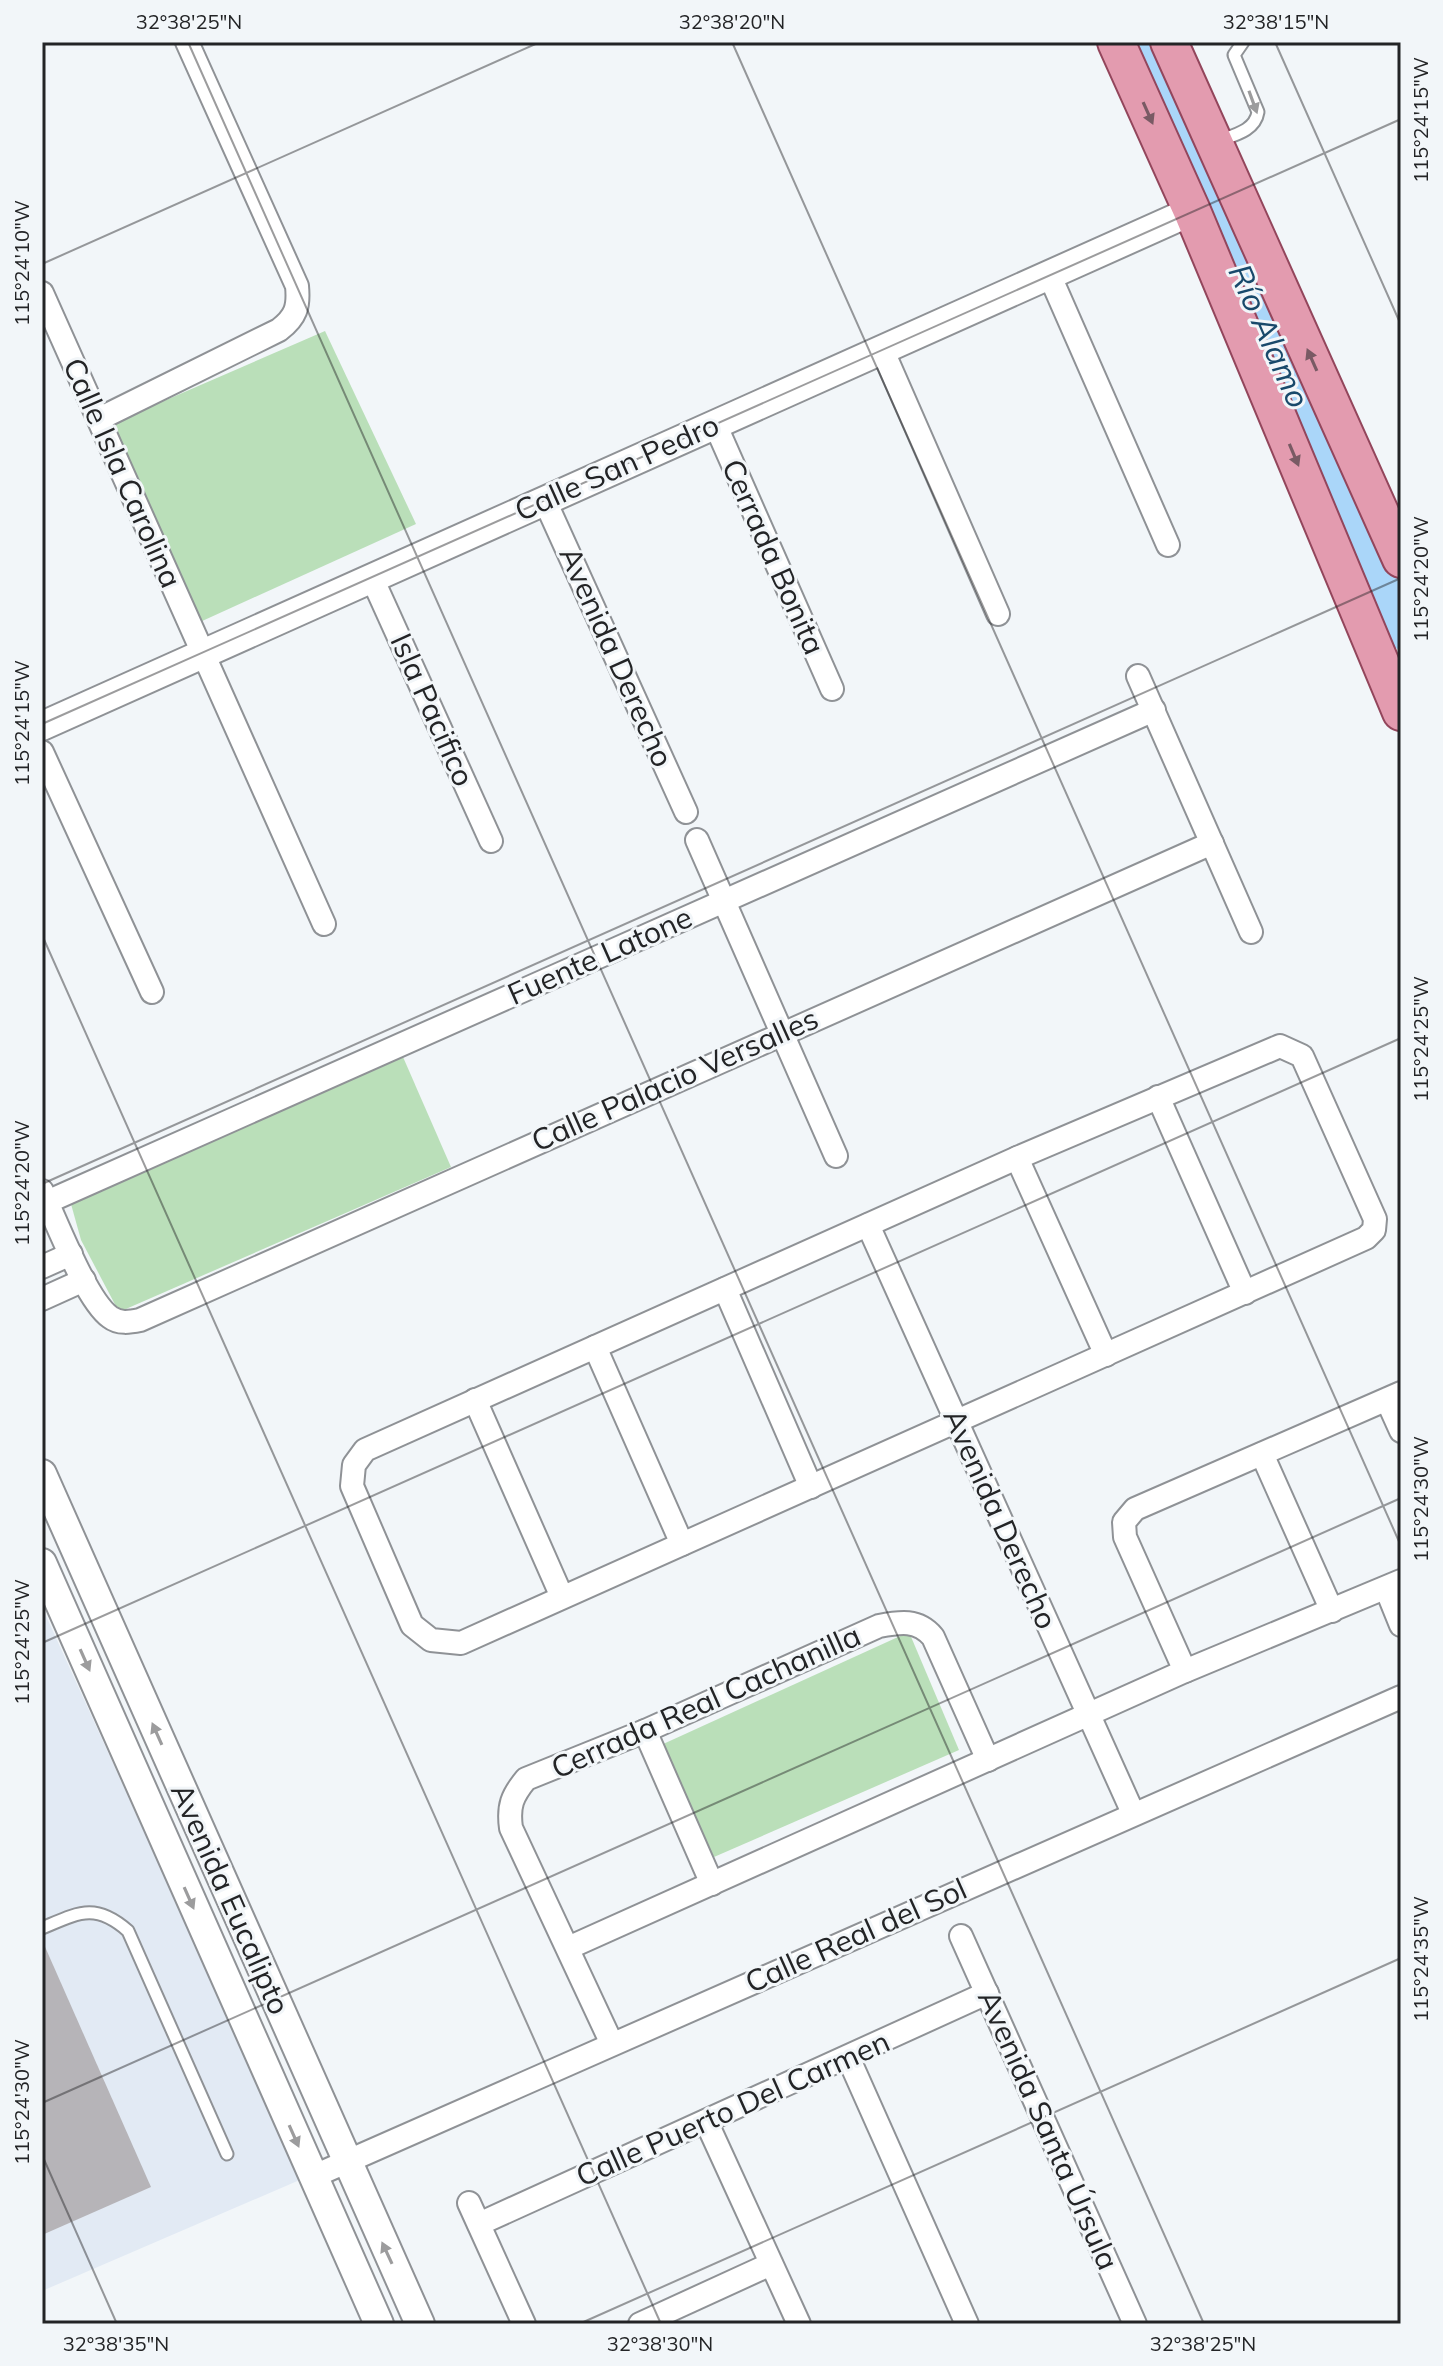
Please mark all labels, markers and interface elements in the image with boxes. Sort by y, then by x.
text: 32°38'25"N [136,9,242,34]
text: 32°38'20"N [679,9,785,34]
text: 32°38'15"N [1223,9,1329,34]
text: 115°24'15"W [1408,57,1433,183]
one-way arrow [1247,90,1259,114]
one-way arrow [1141,101,1155,125]
text: 115°24'10"W [9,200,34,326]
water label: Río Alamo [1221,258,1319,414]
one-way arrow [1306,348,1319,371]
street label: Calle Isla Carolina [55,352,191,594]
street label: Calle San Pedro [509,405,725,529]
one-way arrow [1287,444,1300,467]
street label: Cerrada Bonita [714,453,834,660]
text: 115°24'20"W [1408,516,1433,642]
street label: Avenida Derecho [551,541,683,773]
street label: Isla Pacifico [382,627,483,792]
text: 115°24'15"W [9,660,34,786]
street label: Fuente Latone [501,897,698,1013]
text: 115°24'25"W [1408,976,1433,1102]
street label: Calle Palacio Versalles [525,999,824,1159]
text: 115°24'20"W [9,1120,34,1246]
street label: Avenida Derecho [935,1403,1067,1635]
text: 115°24'30"W [1408,1436,1433,1562]
text: 115°24'25"W [9,1579,34,1705]
street label: Cerrada Real Cachanilla [545,1616,866,1786]
one-way arrow [78,1648,91,1672]
one-way arrow [150,1722,163,1746]
street label: Avenida Eucalipto [163,1777,299,2020]
street label: Calle Real del Sol [739,1869,972,2001]
one-way arrow [183,1886,196,1910]
text: 115°24'35"W [1408,1896,1433,2022]
street label: Avenida Santa Úrsula [970,1984,1128,2275]
street label: Calle Puerto Del Carmen [570,2022,895,2194]
text: 115°24'30"W [9,2039,34,2165]
one-way arrow [287,2124,300,2148]
one-way arrow [380,2241,394,2265]
text: 32°38'35"N [63,2331,169,2356]
text: 32°38'30"N [607,2331,713,2356]
text: 32°38'25"N [1150,2331,1256,2356]

